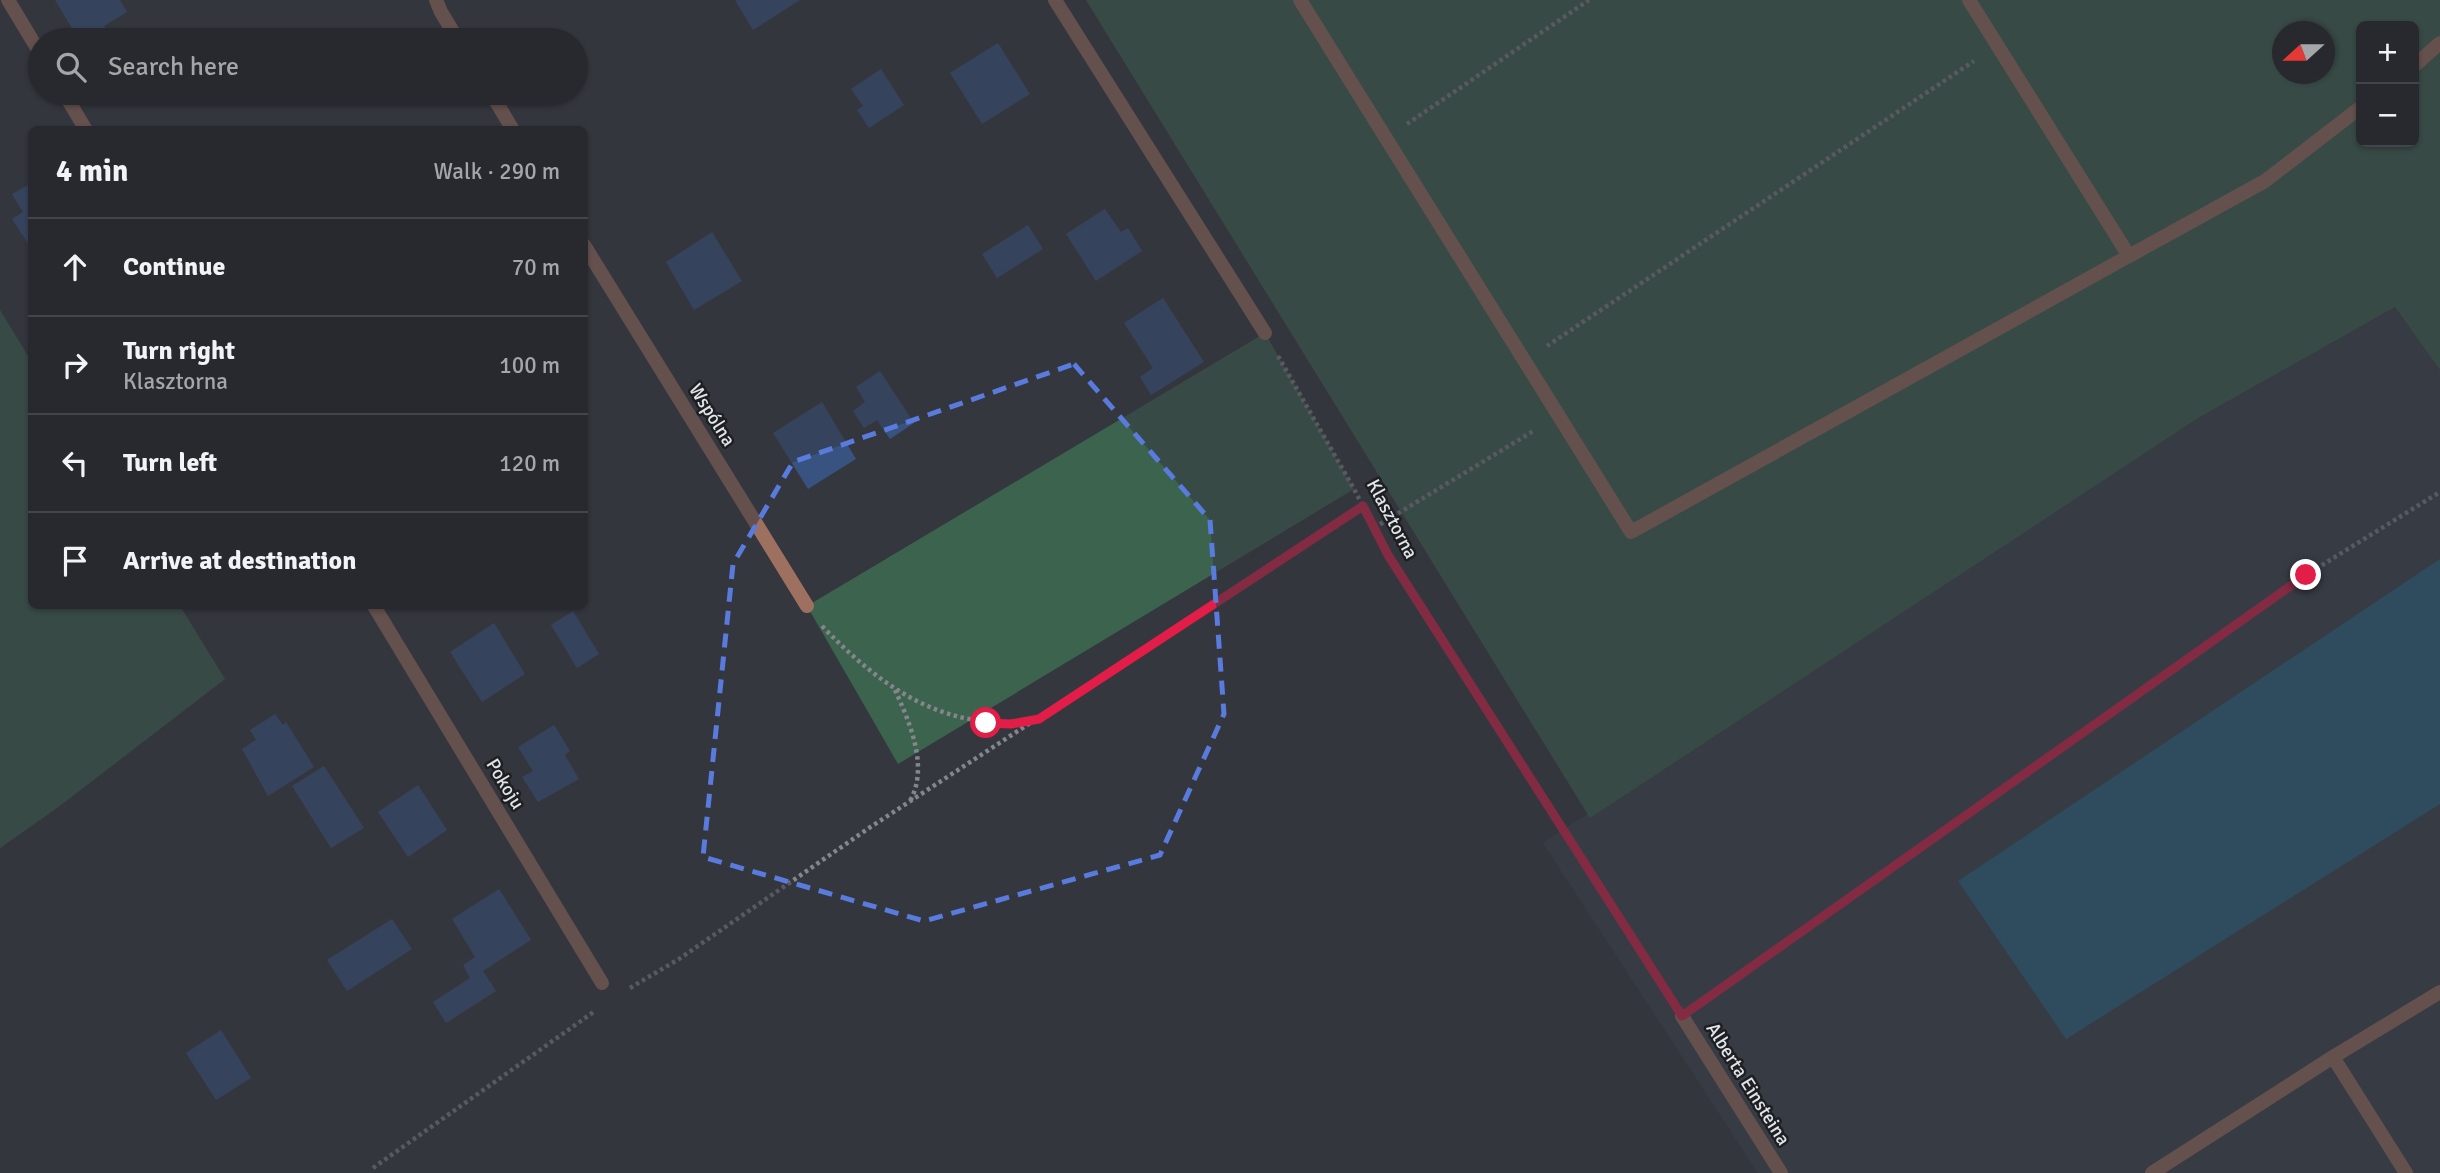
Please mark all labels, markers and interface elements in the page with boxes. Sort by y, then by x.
north arrow [2272,21,2335,84]
map controls [2356,21,2419,147]
button: + [2356,21,2419,84]
search box [28,28,588,105]
icon: search [52,48,90,86]
text: Search here [108,51,239,83]
button: − [2356,84,2419,147]
text: 4 min [56,153,128,190]
text: Walk · 290 m [434,157,560,186]
icon: ahead [56,248,94,286]
text: Continue [123,251,225,283]
text: 70 m [512,253,560,282]
text: Turn right [123,335,235,367]
icon: right [56,346,94,384]
text: 100 m [499,351,560,380]
text: Klasztorna [123,367,228,396]
street label: Wspólna [683,379,741,451]
icon: left [56,444,94,482]
text: Turn left [123,447,217,479]
text: 120 m [499,449,560,478]
street label: Klasztorna [1361,475,1423,563]
icon: arrive [56,542,94,580]
text: Arrive at destination [123,545,356,577]
route end [2290,559,2321,590]
route start [970,707,1001,738]
street label: Pokoju [481,754,529,814]
street label: Alberta Einsteina [1701,1018,1795,1150]

